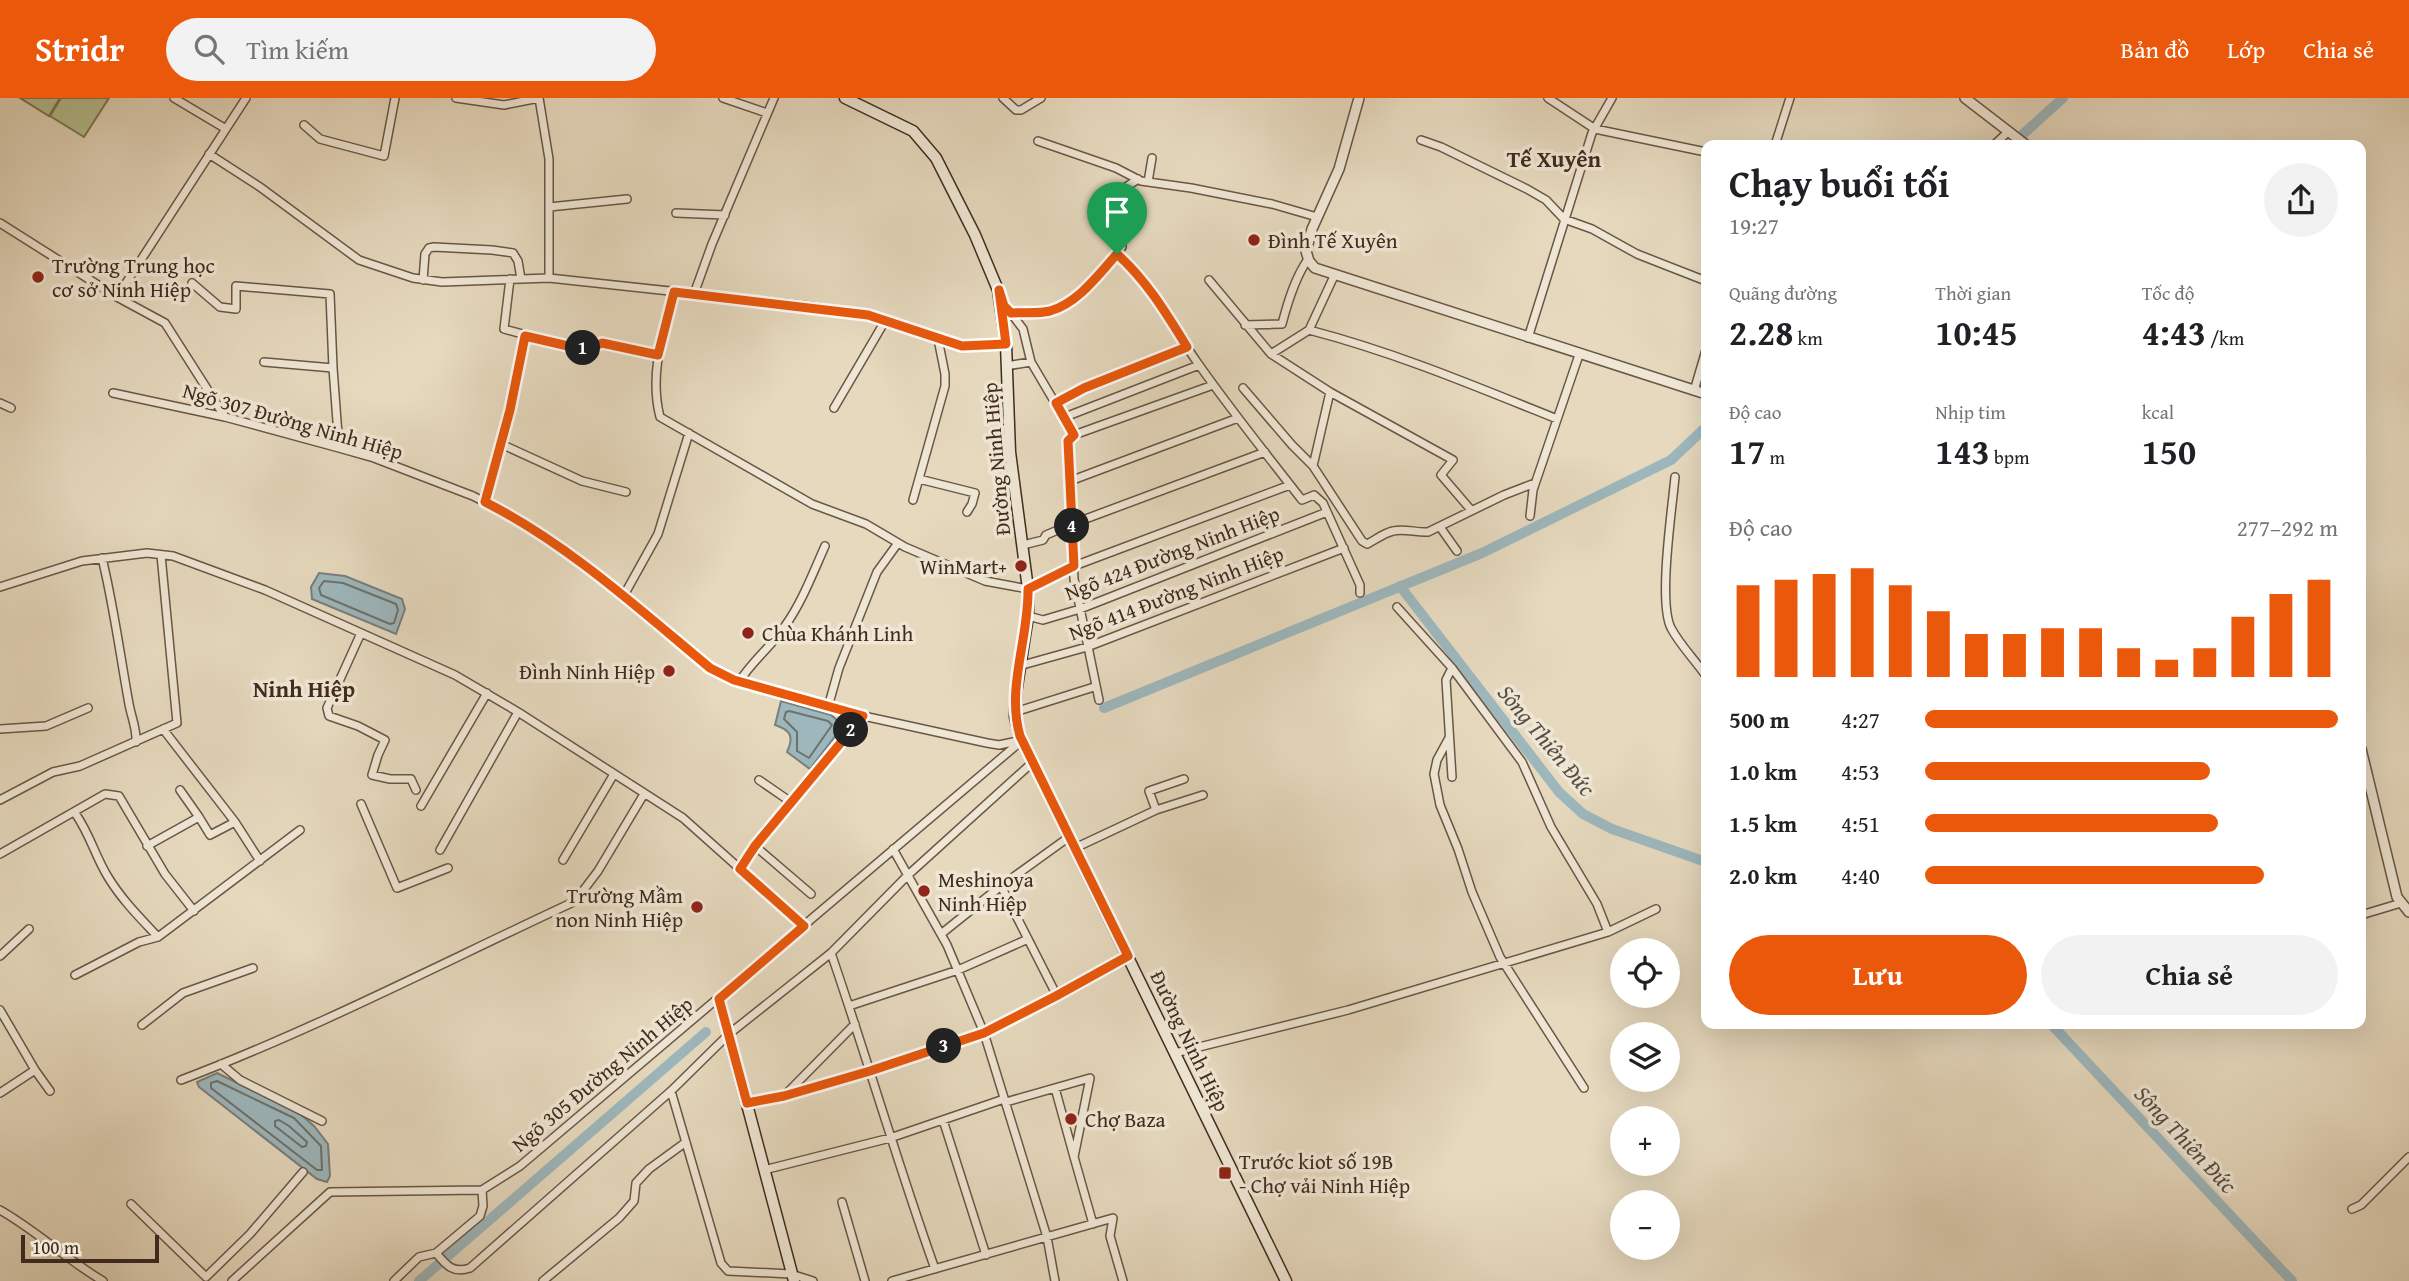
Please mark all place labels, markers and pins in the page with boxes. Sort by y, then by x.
pin [1087,182,1147,254]
place label: Đình Tế Xuyên [1268,225,1398,256]
marker: Đình Tế Xuyên [1246,232,1262,248]
place label: Trường Trung học cơ sở Ninh Hiệp [52,250,215,305]
marker: Trường Trung học cơ sở Ninh Hiệp [30,269,46,285]
pin: 1 [566,330,600,366]
pin: 4 [1054,508,1090,544]
place label: WinMart+ [920,551,1007,582]
marker: WinMart+ [1013,558,1029,574]
place label: Chùa Khánh Linh [762,618,913,649]
marker: Chùa Khánh Linh [740,625,756,641]
place label: Đình Ninh Hiệp [519,656,655,687]
marker: Đình Ninh Hiệp [661,663,677,679]
pin: 2 [834,712,868,748]
place label: Meshinoya Ninh Hiệp [938,864,1034,919]
place label: Trường Mầm non Ninh Hiệp [555,880,683,935]
marker: Meshinoya Ninh Hiệp [916,883,932,899]
marker: Trường Mầm non Ninh Hiệp [689,899,705,915]
pin: 3 [926,1028,962,1063]
place label: Chợ Baza [1085,1104,1165,1135]
marker: Chợ Baza [1063,1111,1079,1127]
place label: Trước kiot số 19B - Chợ vải Ninh Hiệp [1239,1146,1410,1201]
marker: Trước kiot số 19B - Chợ vải Ninh Hiệp [1217,1165,1233,1181]

